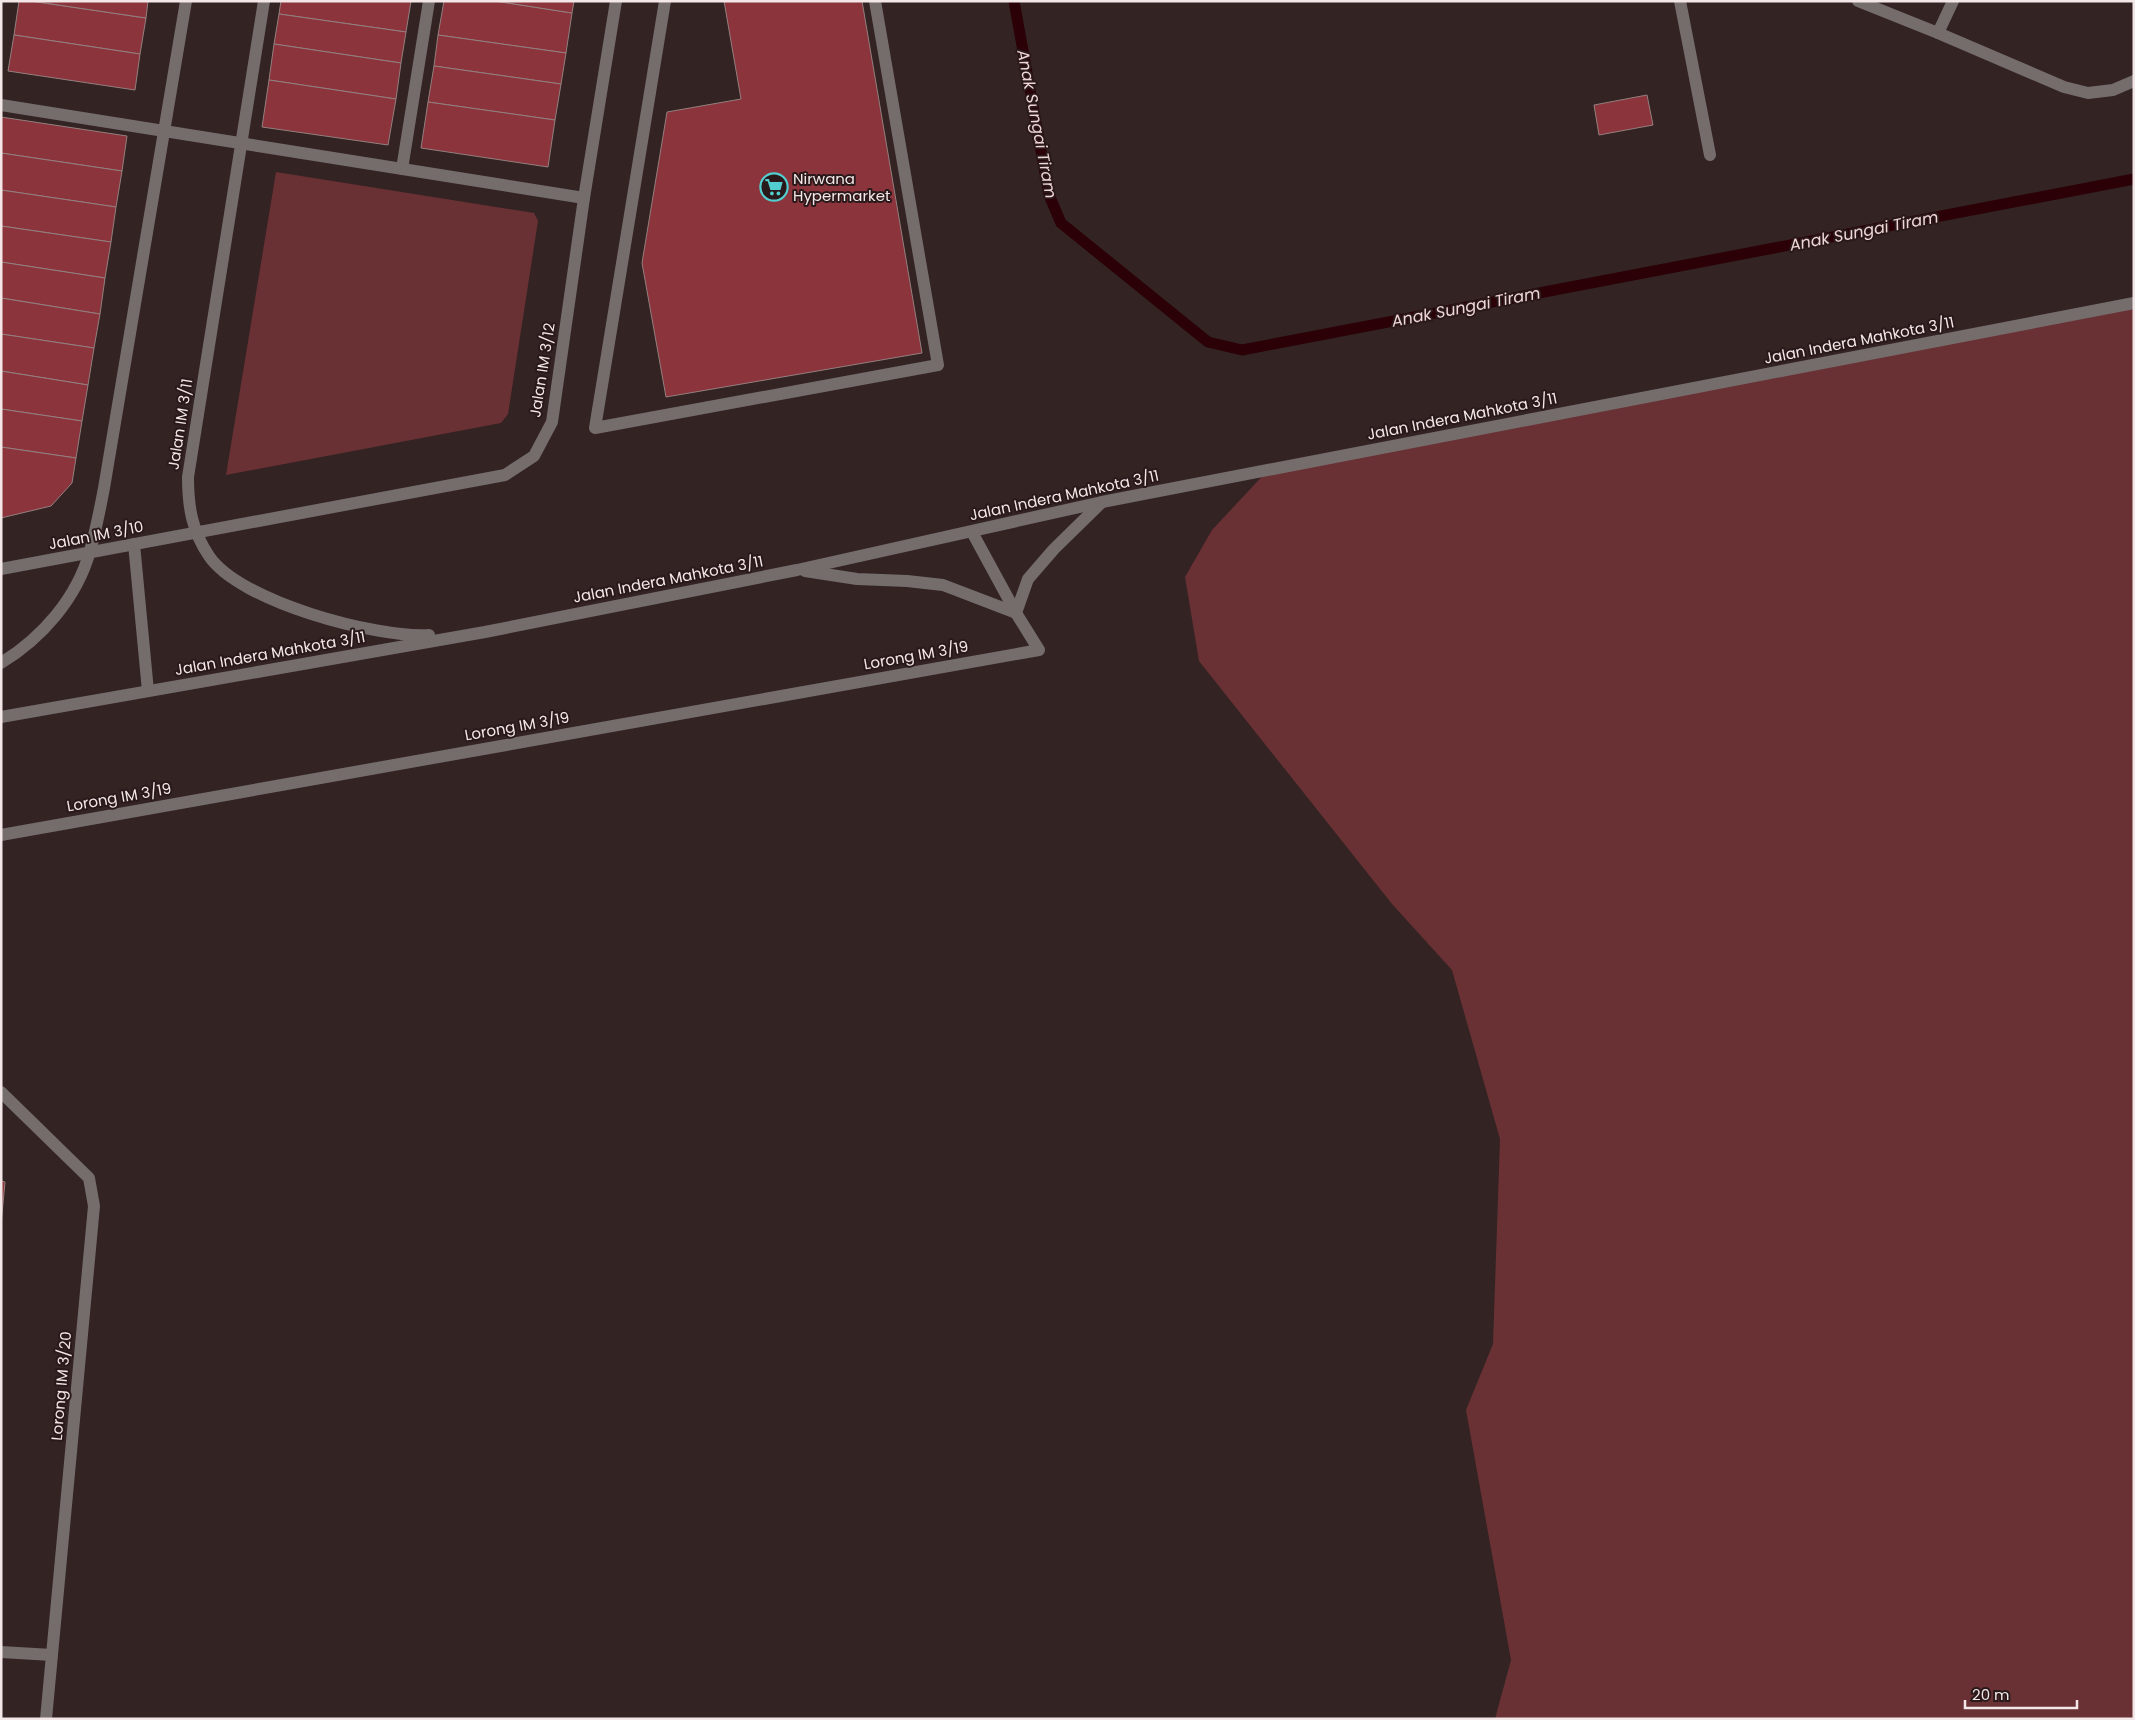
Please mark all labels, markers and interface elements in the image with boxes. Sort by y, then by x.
water label: Anak Sungai Tiram [1011,47,1063,200]
place label: Nirwana Hypermarket [793,168,891,206]
supermarket icon: Nirwana Hypermarket [759,172,789,202]
water label: Anak Sungai Tiram [1787,205,1940,257]
water label: Anak Sungai Tiram [1389,281,1542,333]
street label: Jalan Indera Mahkota 3/11 [1762,311,1956,369]
street label: Jalan IM 3/12 [524,321,560,419]
street label: Jalan IM 3/11 [162,377,198,471]
street label: Jalan Indera Mahkota 3/11 [1365,387,1559,445]
street label: Jalan Indera Mahkota 3/11 [967,465,1161,525]
street label: Jalan IM 3/10 [47,516,145,554]
street label: Jalan Indera Mahkota 3/11 [571,550,765,608]
street label: Jalan Indera Mahkota 3/11 [173,626,367,680]
street label: Lorong IM 3/19 [862,635,970,675]
street label: Lorong IM 3/19 [463,706,571,746]
street label: Lorong IM 3/19 [65,777,173,817]
street label: Lorong IM 3/20 [46,1330,76,1442]
scale bar [1965,1678,2078,1710]
text: 20 m [1972,1684,2010,1705]

